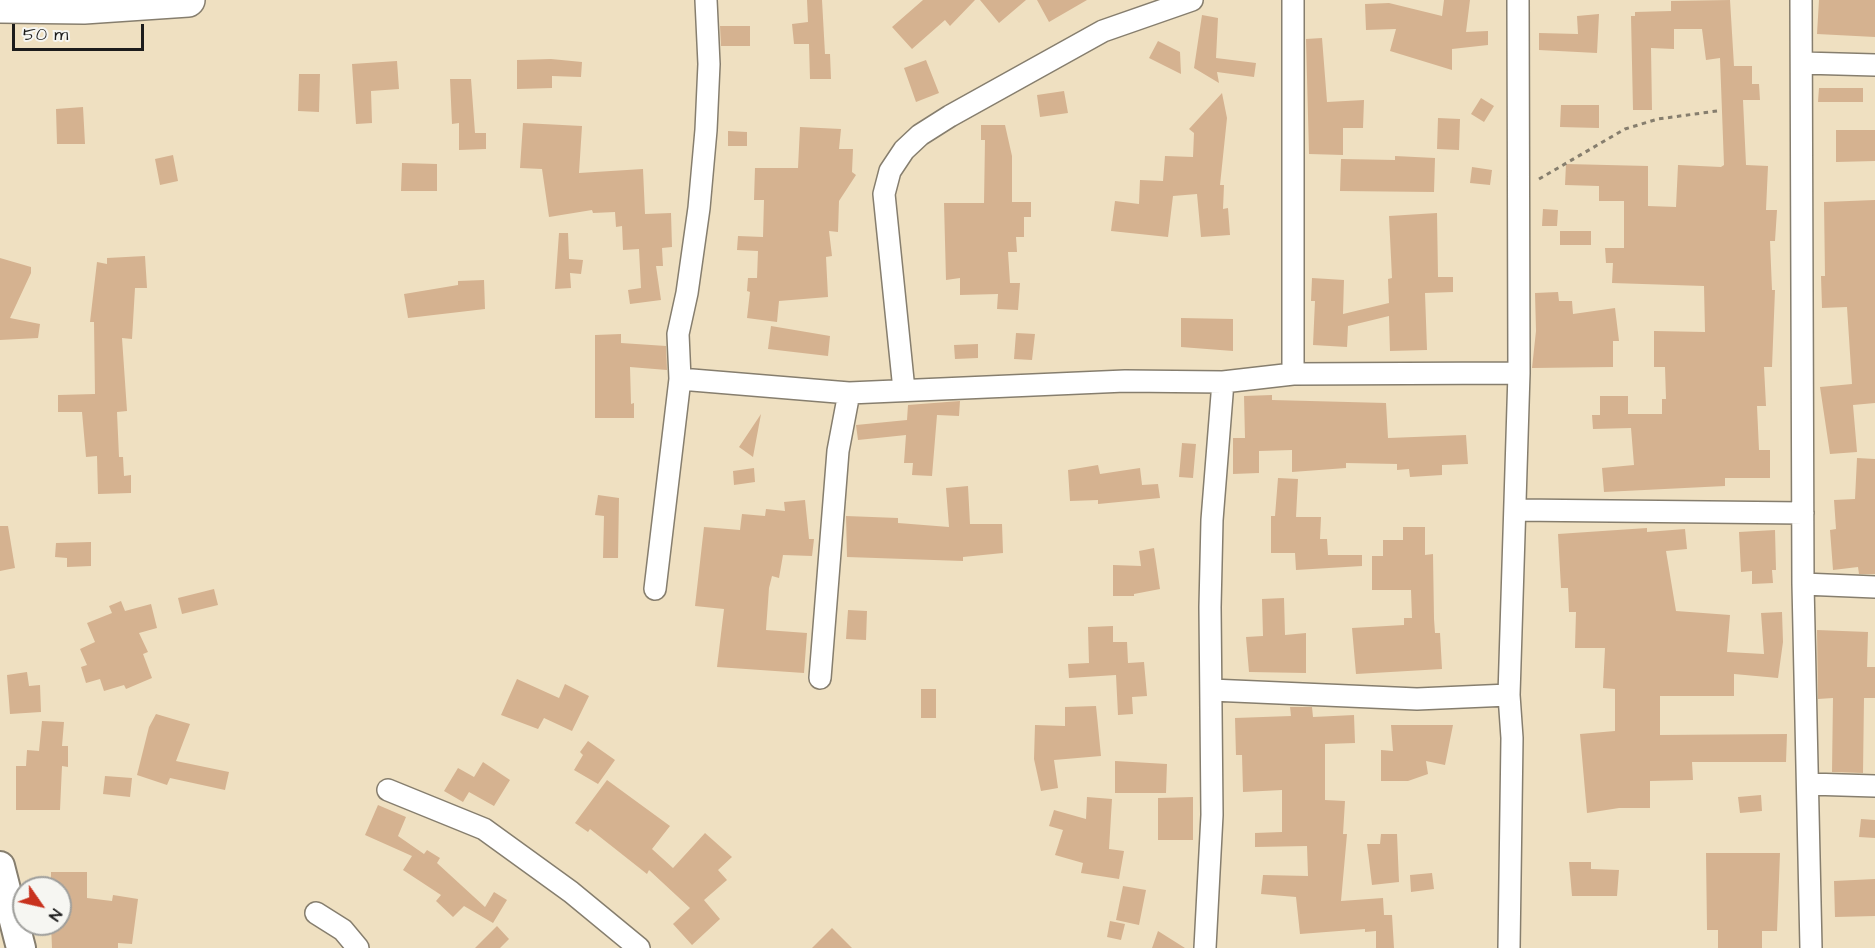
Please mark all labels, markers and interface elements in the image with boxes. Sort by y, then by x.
scale bar [15,12,147,50]
text: 50 m [23,22,68,47]
north arrow [12,876,72,936]
text: N [43,905,67,925]

